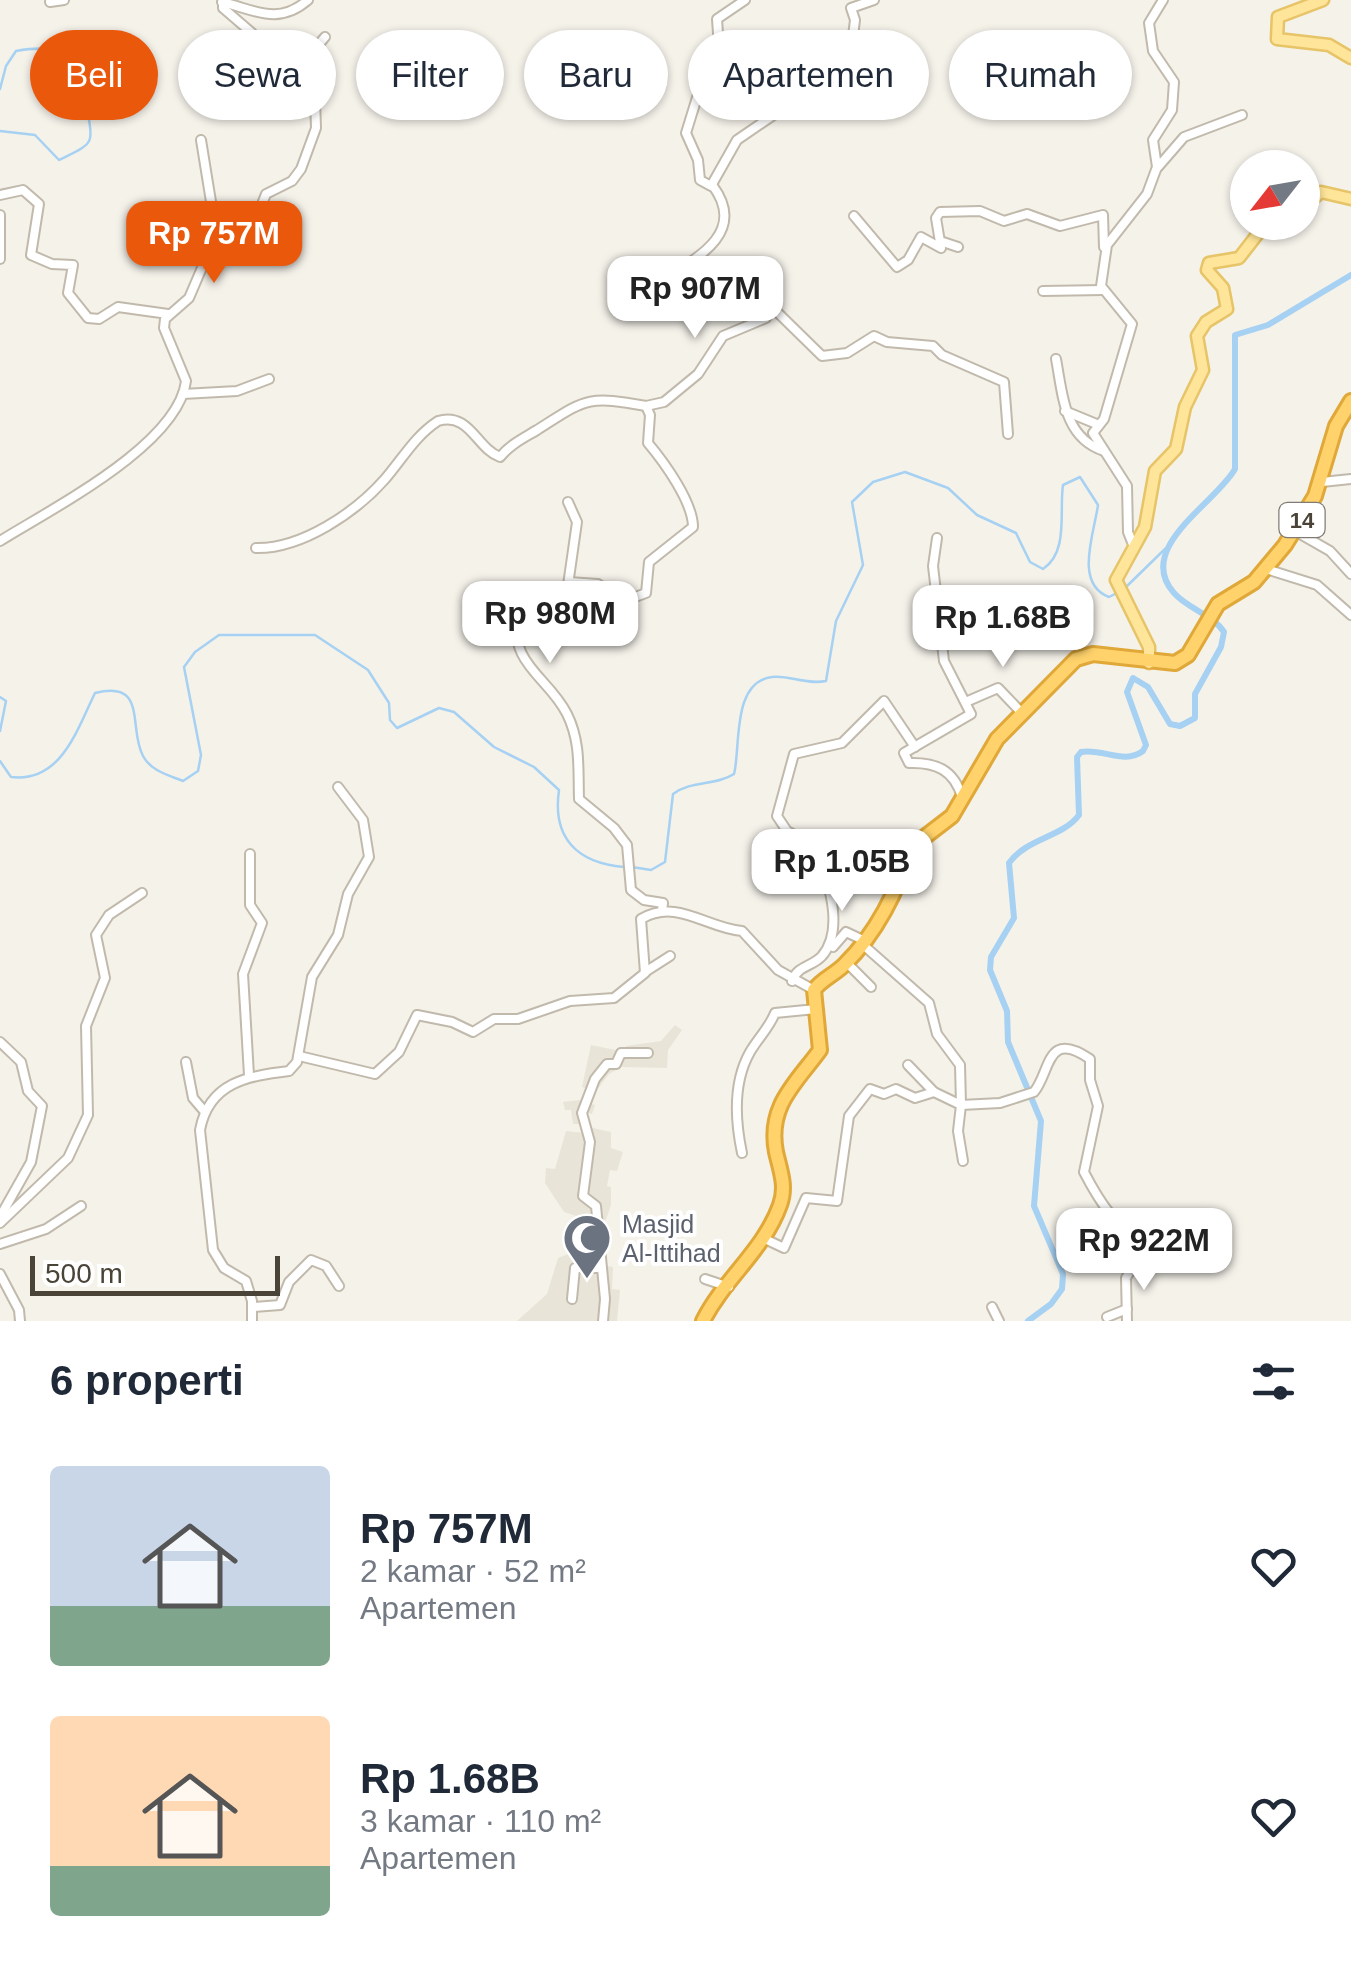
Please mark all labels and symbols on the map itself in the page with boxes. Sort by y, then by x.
north arrow [1230,150,1320,240]
pin: Rp 757M [122,201,306,286]
pin: Rp 907M [603,256,787,341]
road number: 14 [1280,503,1324,537]
pin: Rp 980M [458,581,642,666]
pin: Rp 1.68B [900,585,1106,670]
pin: Rp 1.05B [739,829,945,914]
pin: Rp 922M [1052,1208,1236,1293]
place label: Masjid Al-Ittihad [622,1210,721,1267]
mosque icon: Masjid Al-Ittihad [561,1212,613,1280]
scale bar [30,1251,280,1296]

